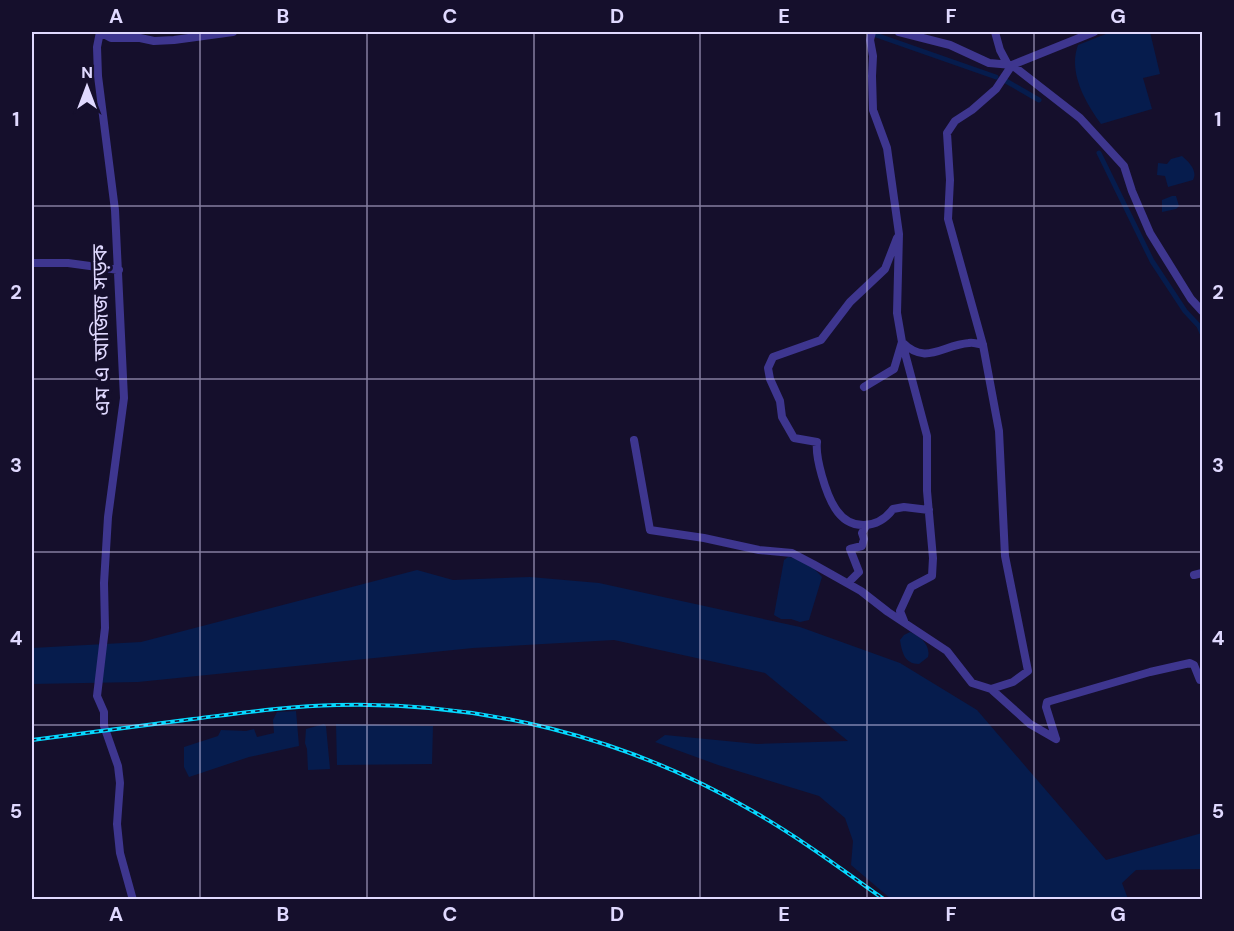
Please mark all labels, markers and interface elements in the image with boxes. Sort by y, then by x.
text: A [109,3,123,29]
text: B [277,3,289,29]
text: C [443,3,457,29]
text: D [610,3,624,29]
text: E [778,3,790,29]
text: F [945,3,957,29]
text: G [1110,3,1126,29]
north arrow [57,57,117,117]
text: N [81,62,93,83]
text: 1 [12,106,20,132]
text: 1 [1214,106,1222,132]
street label: এম এ আজিজ সড়ক [85,243,116,416]
text: 2 [10,279,22,305]
text: 2 [1212,279,1224,305]
text: 3 [10,452,22,478]
text: 3 [1212,452,1224,478]
text: 4 [10,625,23,651]
text: 4 [1212,625,1225,651]
text: 5 [10,798,22,824]
text: 5 [1212,798,1224,824]
text: A [109,901,123,927]
text: B [277,901,289,927]
text: C [443,901,457,927]
text: D [610,901,624,927]
text: E [778,901,790,927]
text: F [945,901,957,927]
text: G [1110,901,1126,927]

